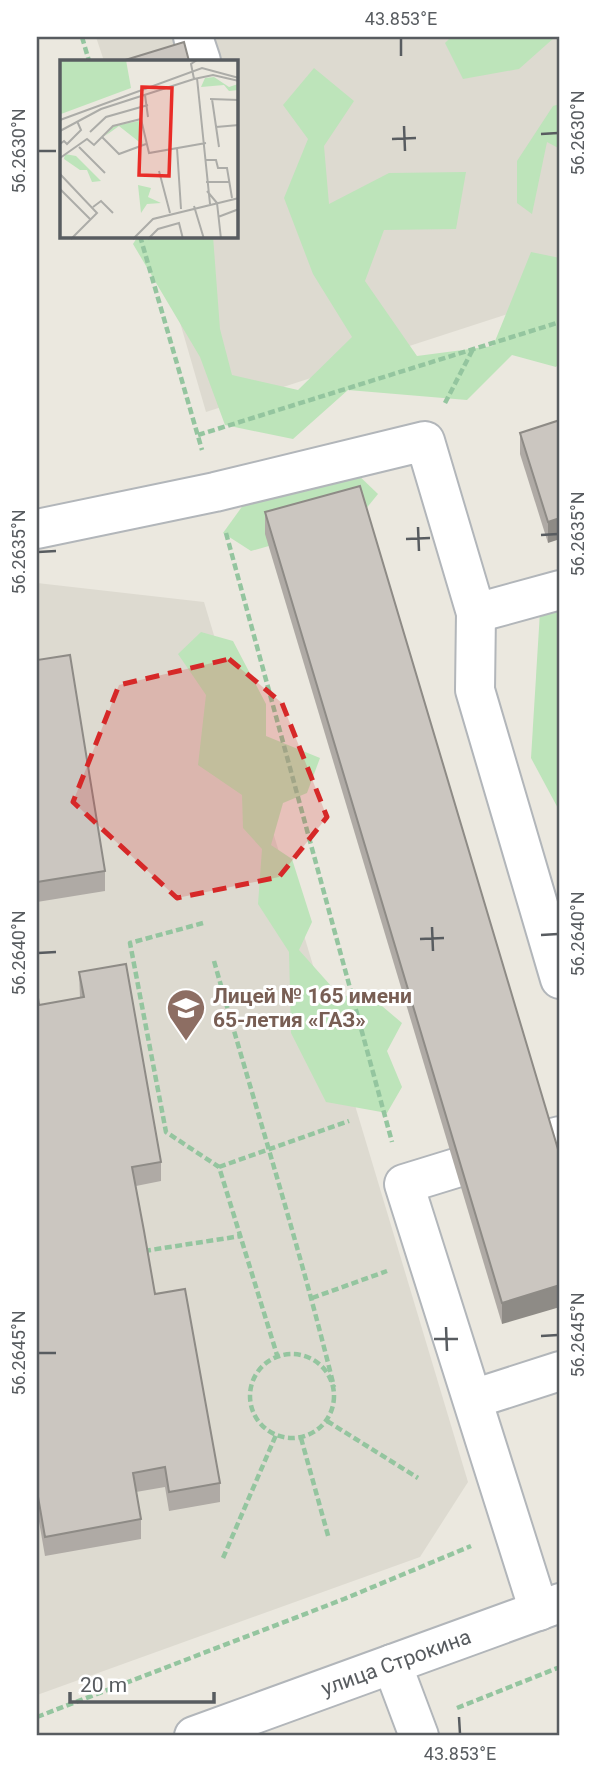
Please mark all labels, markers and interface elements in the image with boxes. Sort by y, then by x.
text: 43.853°E [365,8,437,29]
inset map [60,60,238,238]
text: 56.2630°N [567,90,588,176]
text: 56.2630°N [8,108,29,194]
text: 56.2635°N [567,491,588,577]
text: 56.2635°N [8,509,29,595]
text: 56.2640°N [567,891,588,977]
text: 56.2640°N [8,910,29,996]
place label: Лицей № 165 имени 65-летия «ГАЗ» [213,984,412,1032]
school or university icon: Лицей № 165 имени 65-летия «ГАЗ» [165,987,207,1042]
text: 56.2645°N [567,1292,588,1378]
text: 56.2645°N [8,1310,29,1396]
street label: улица Строкина [318,1624,474,1701]
scale bar [70,1661,214,1705]
text: 20 m [80,1673,127,1697]
text: 43.853°E [424,1743,496,1764]

